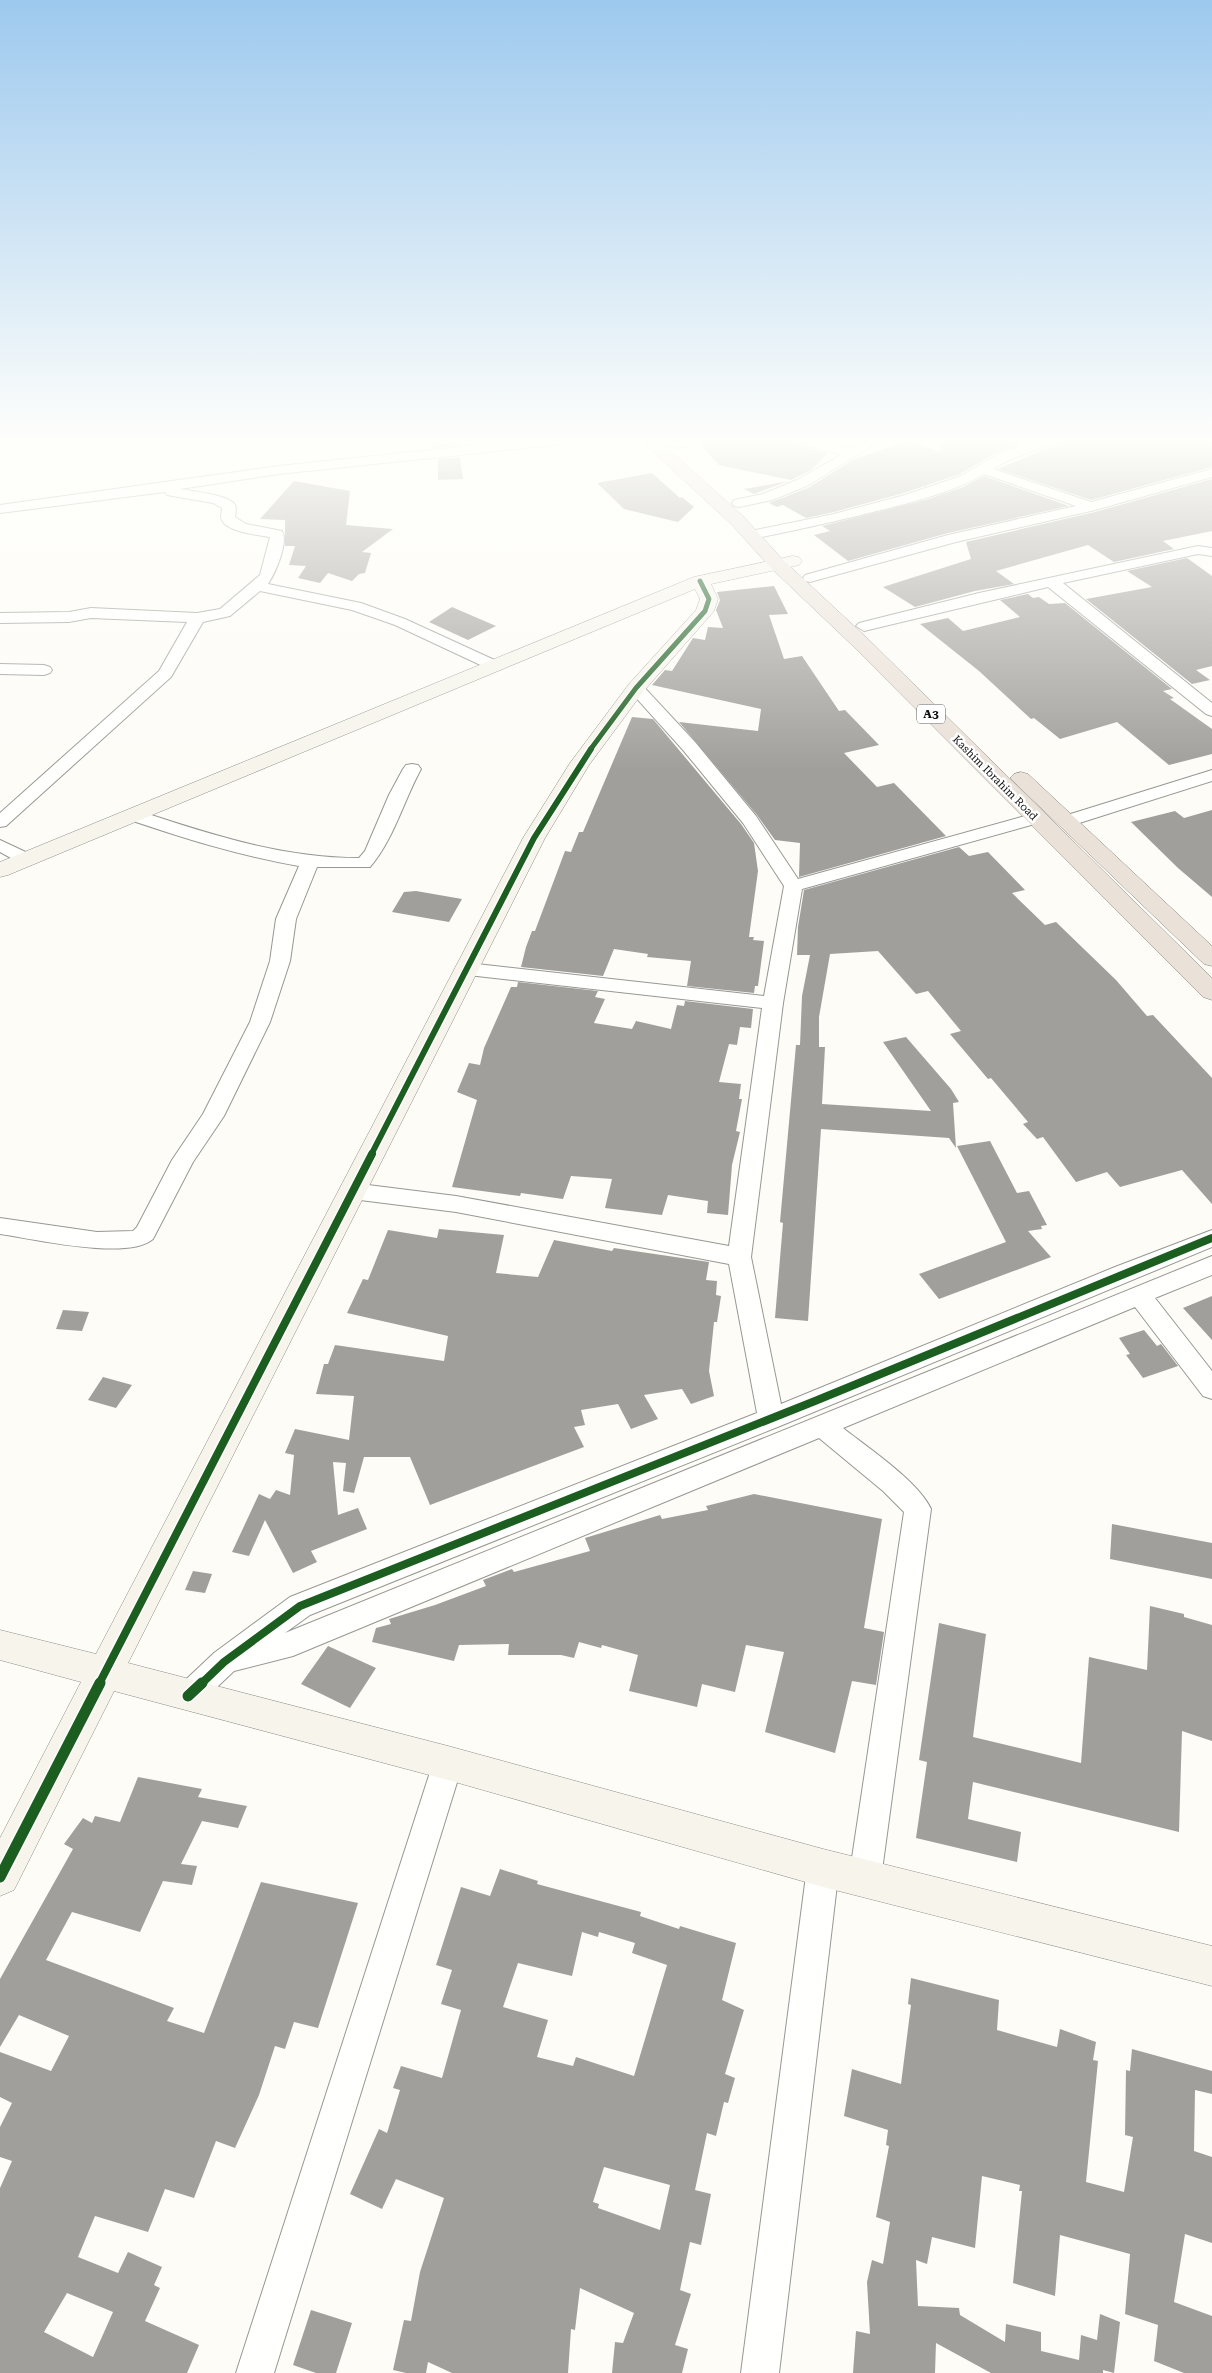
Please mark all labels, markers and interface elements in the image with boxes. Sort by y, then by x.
road number: A3 [917,704,945,724]
street label: Kashim Ibrahim Road [950,733,1040,823]

